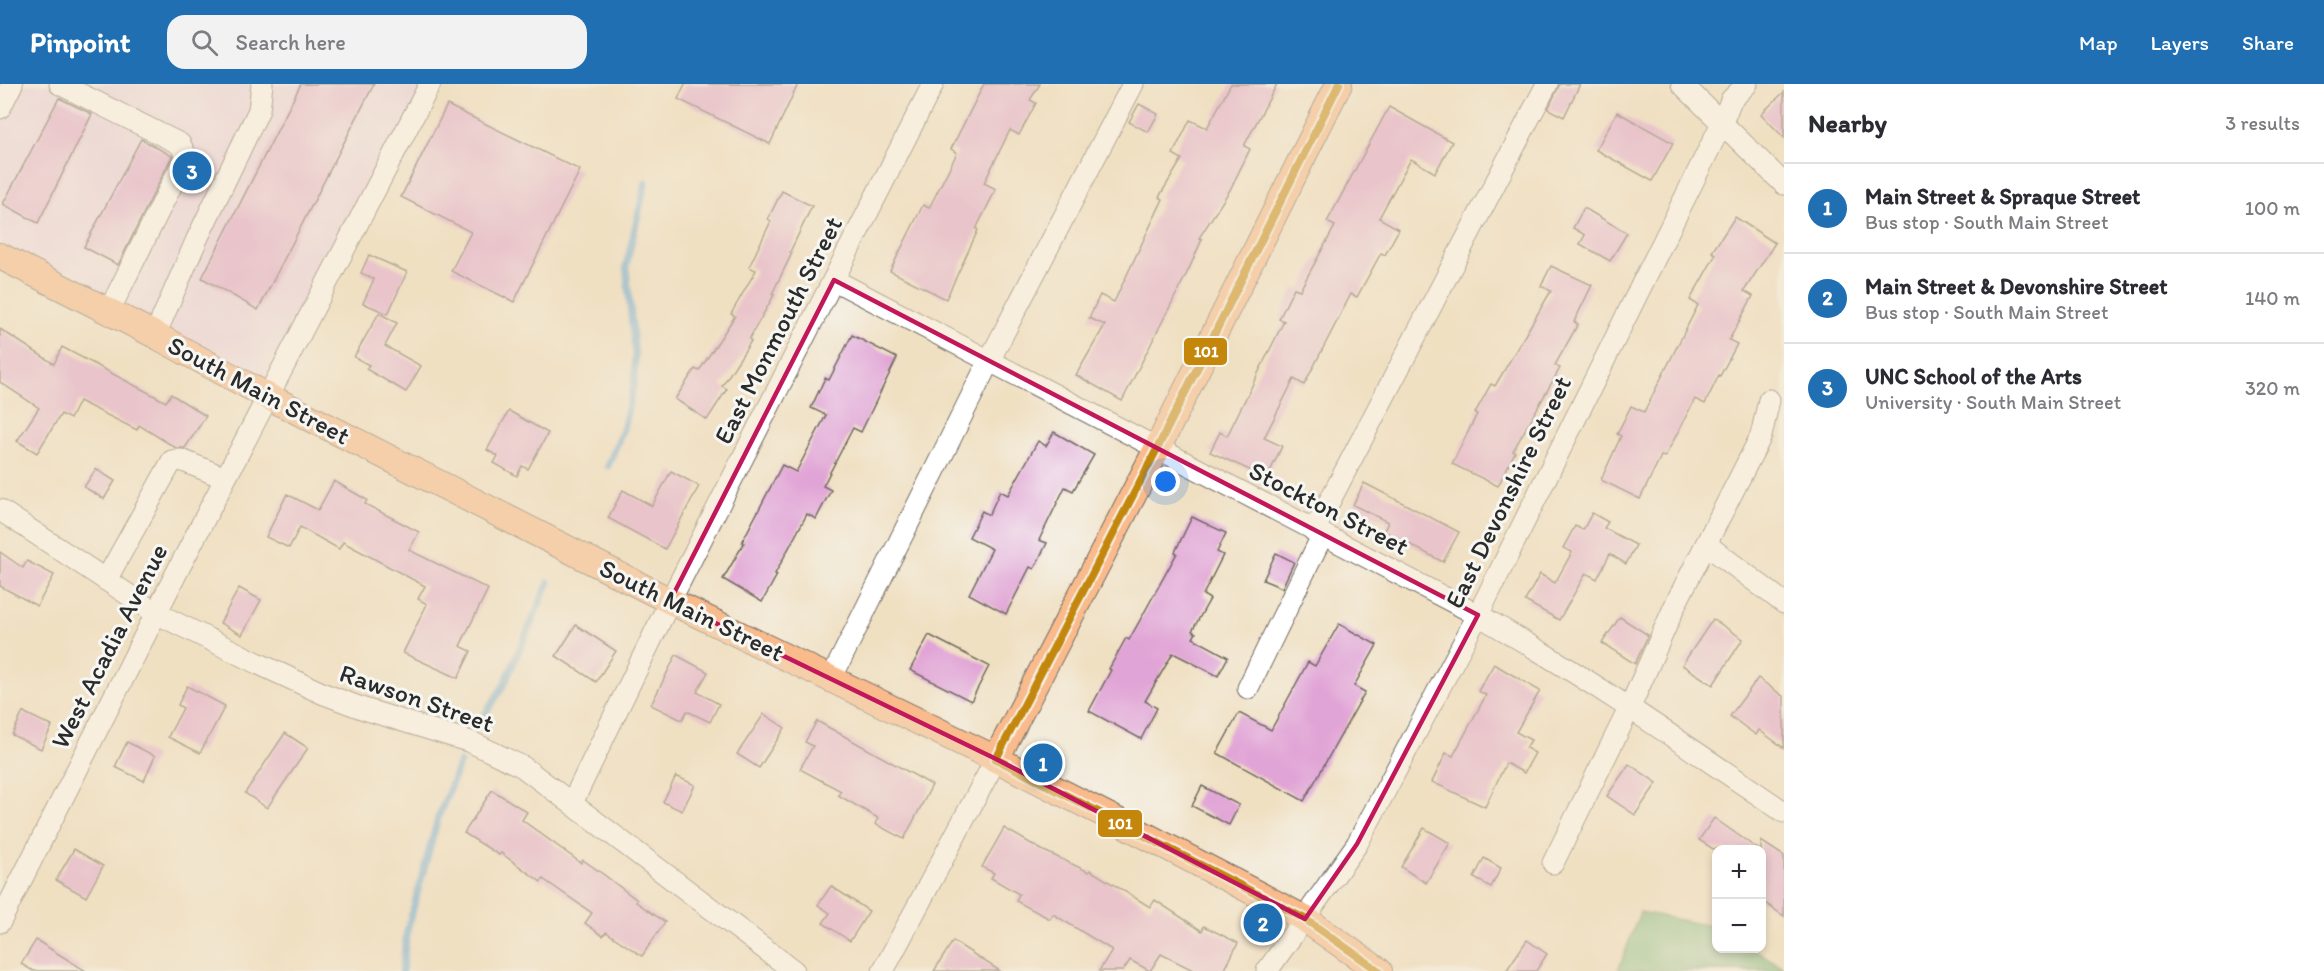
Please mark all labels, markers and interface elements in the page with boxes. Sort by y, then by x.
search box [167,15,587,69]
text: Pinpoint [30,25,131,59]
icon: search [188,26,221,59]
text: Search here [236,29,346,56]
text: Map [2079,30,2118,55]
text: Layers [2151,30,2209,55]
text: Share [2242,30,2294,55]
text: Nearby [1808,107,1887,139]
text: 3 results [2225,111,2300,135]
pin: 3 [172,148,212,194]
text: Main Street & Spraque Street [1865,183,2140,210]
text: 1 [1823,196,1832,220]
text: 100 m [2245,196,2300,220]
text: Bus stop · South Main Street [1865,210,2108,234]
street label: East Monmouth Street [707,211,849,449]
text: Main Street & Devonshire Street [1865,273,2168,300]
text: 2 [1822,286,1833,310]
text: 140 m [2245,286,2300,310]
text: Bus stop · South Main Street [1865,300,2108,324]
street label: South Main Street [162,329,356,452]
line badge: 101 [1183,337,1228,366]
text: 101 [1194,342,1219,361]
text: UNC School of the Arts [1865,363,2082,390]
street label: East Devonshire Street [1438,370,1578,613]
text: 3 [1822,376,1833,400]
text: 320 m [2245,376,2300,400]
text: University · South Main Street [1865,390,2121,414]
street label: Stockton Street [1244,454,1414,562]
your location [1151,467,1180,496]
street label: West Acadia Avenue [44,538,174,754]
street label: South Main Street [594,551,790,669]
street label: Rawson Street [336,657,499,739]
pin: 1 [1024,740,1062,786]
line badge: 101 [1097,809,1143,838]
text: 101 [1108,814,1133,833]
map controls [1712,845,1766,953]
button: + [1712,845,1766,899]
button: − [1712,899,1766,953]
pin: 2 [1244,900,1282,946]

